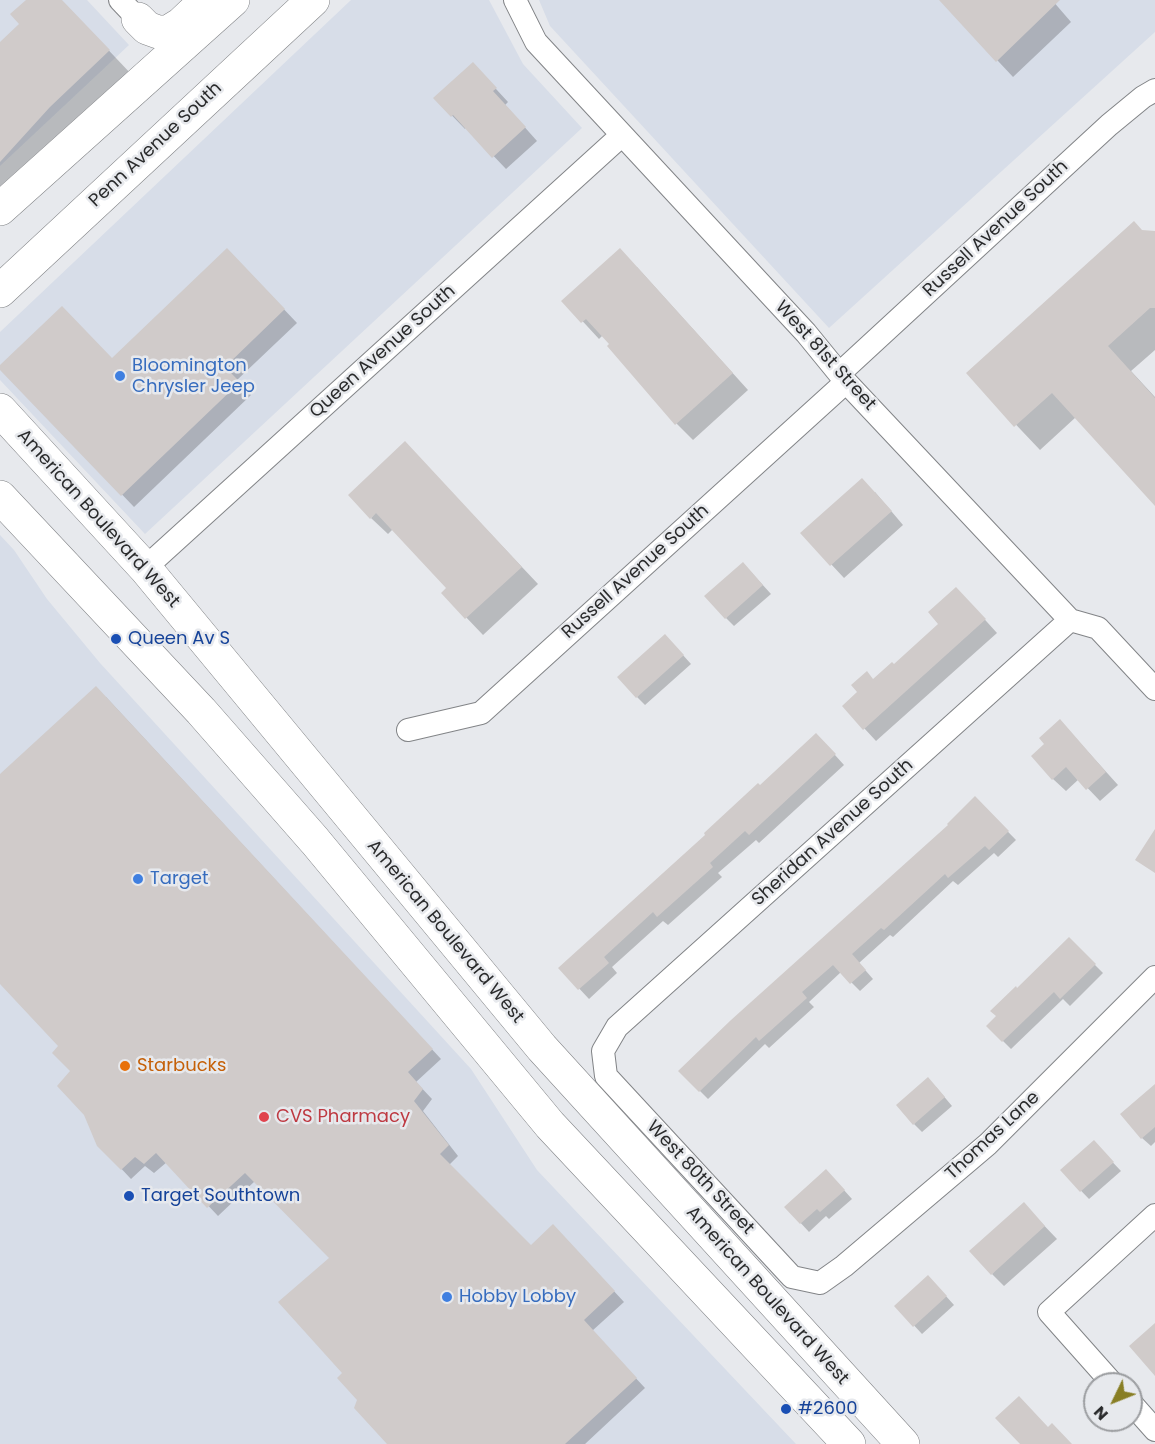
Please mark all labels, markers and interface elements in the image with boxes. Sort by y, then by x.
street label: Penn Avenue South [85,78,227,212]
street label: Russell Avenue South [919,156,1073,302]
street label: Queen Avenue South [306,281,460,423]
street label: West 81st Street [770,297,880,415]
place label: Bloomington Chrysler Jeep [132,355,255,398]
marker: Bloomington Chrysler Jeep [113,369,127,383]
street label: American Boulevard West [12,425,184,613]
street label: Russell Avenue South [558,500,714,644]
place label: Queen Av S [128,628,230,650]
marker: Queen Av S [109,632,123,646]
street label: Sheridan Avenue South [748,755,918,911]
street label: American Boulevard West [362,836,528,1028]
place label: Target [150,868,208,890]
marker: Target [131,872,145,886]
place label: Starbucks [137,1055,226,1077]
marker: Starbucks [118,1059,132,1073]
street label: Thomas Lane [942,1087,1044,1185]
place label: CVS Pharmacy [276,1106,410,1128]
marker: CVS Pharmacy [257,1110,271,1124]
street label: West 80th Street [642,1117,758,1239]
place label: Target Southtown [141,1185,300,1207]
marker: Target Southtown [122,1189,136,1203]
street label: American Boulevard West [681,1202,853,1390]
place label: Hobby Lobby [459,1286,576,1308]
marker: Hobby Lobby [440,1290,454,1304]
north arrow [1083,1372,1143,1432]
place label: #2600 [798,1398,858,1420]
text: N [1088,1401,1113,1426]
marker: #2600 [779,1402,793,1416]

